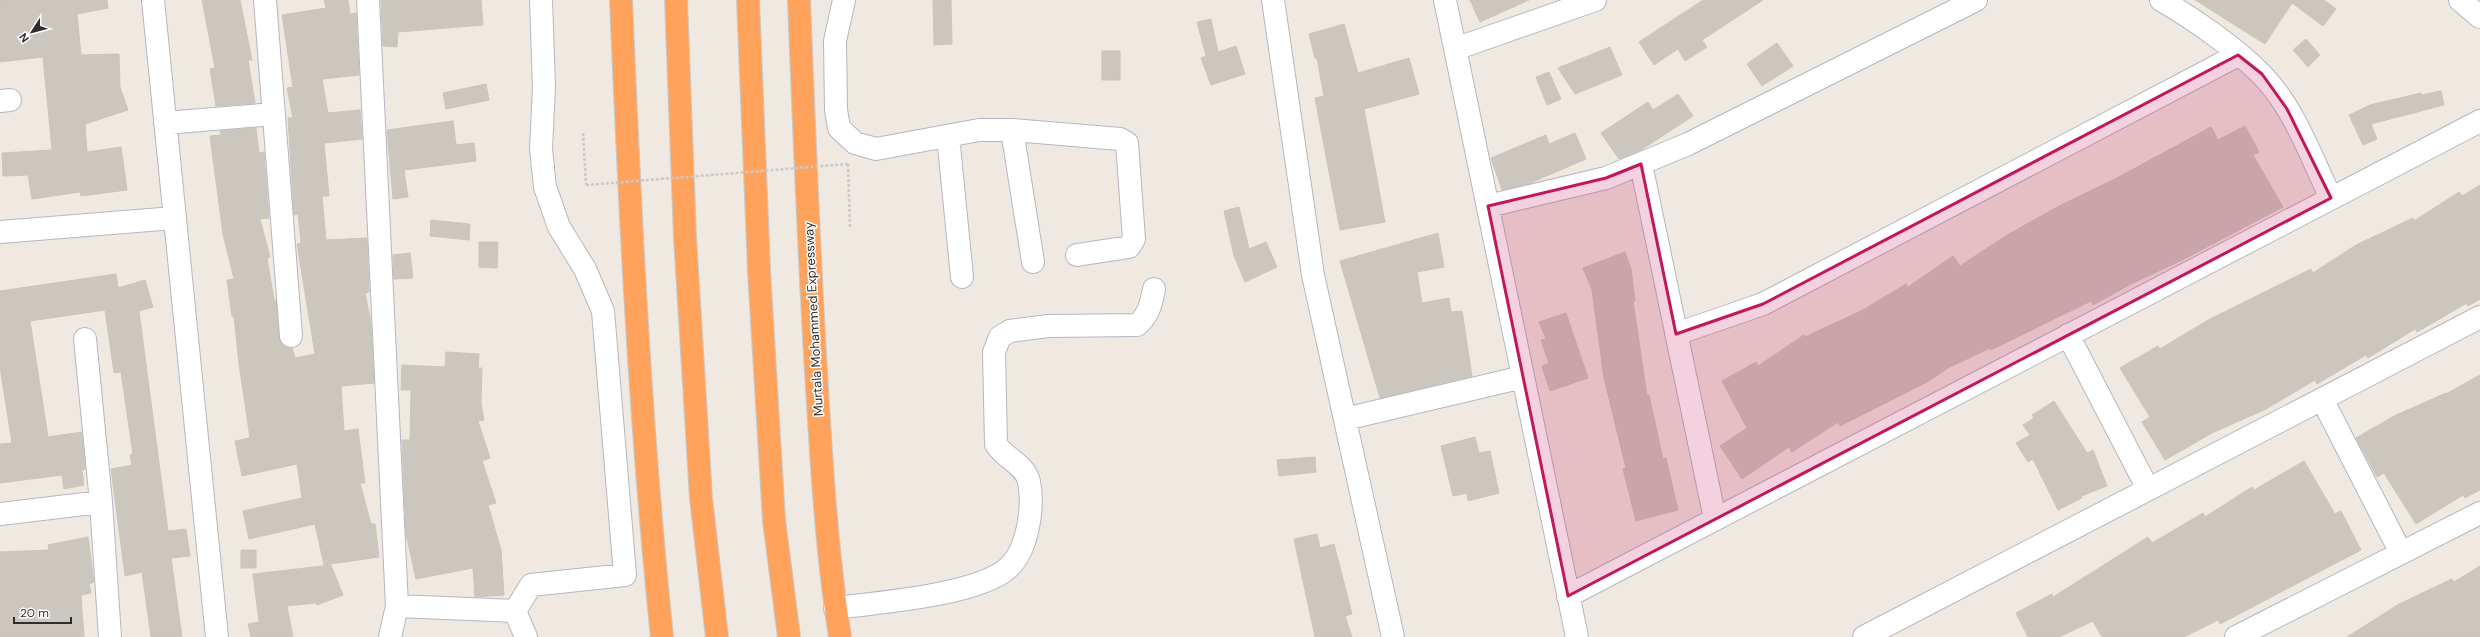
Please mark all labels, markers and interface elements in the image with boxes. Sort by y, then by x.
north arrow [12,12,52,52]
text: N [16,31,32,45]
street label: Murtala Mohammed Expressway [800,221,827,417]
scale bar [14,599,71,625]
text: 20 m [20,605,49,621]

